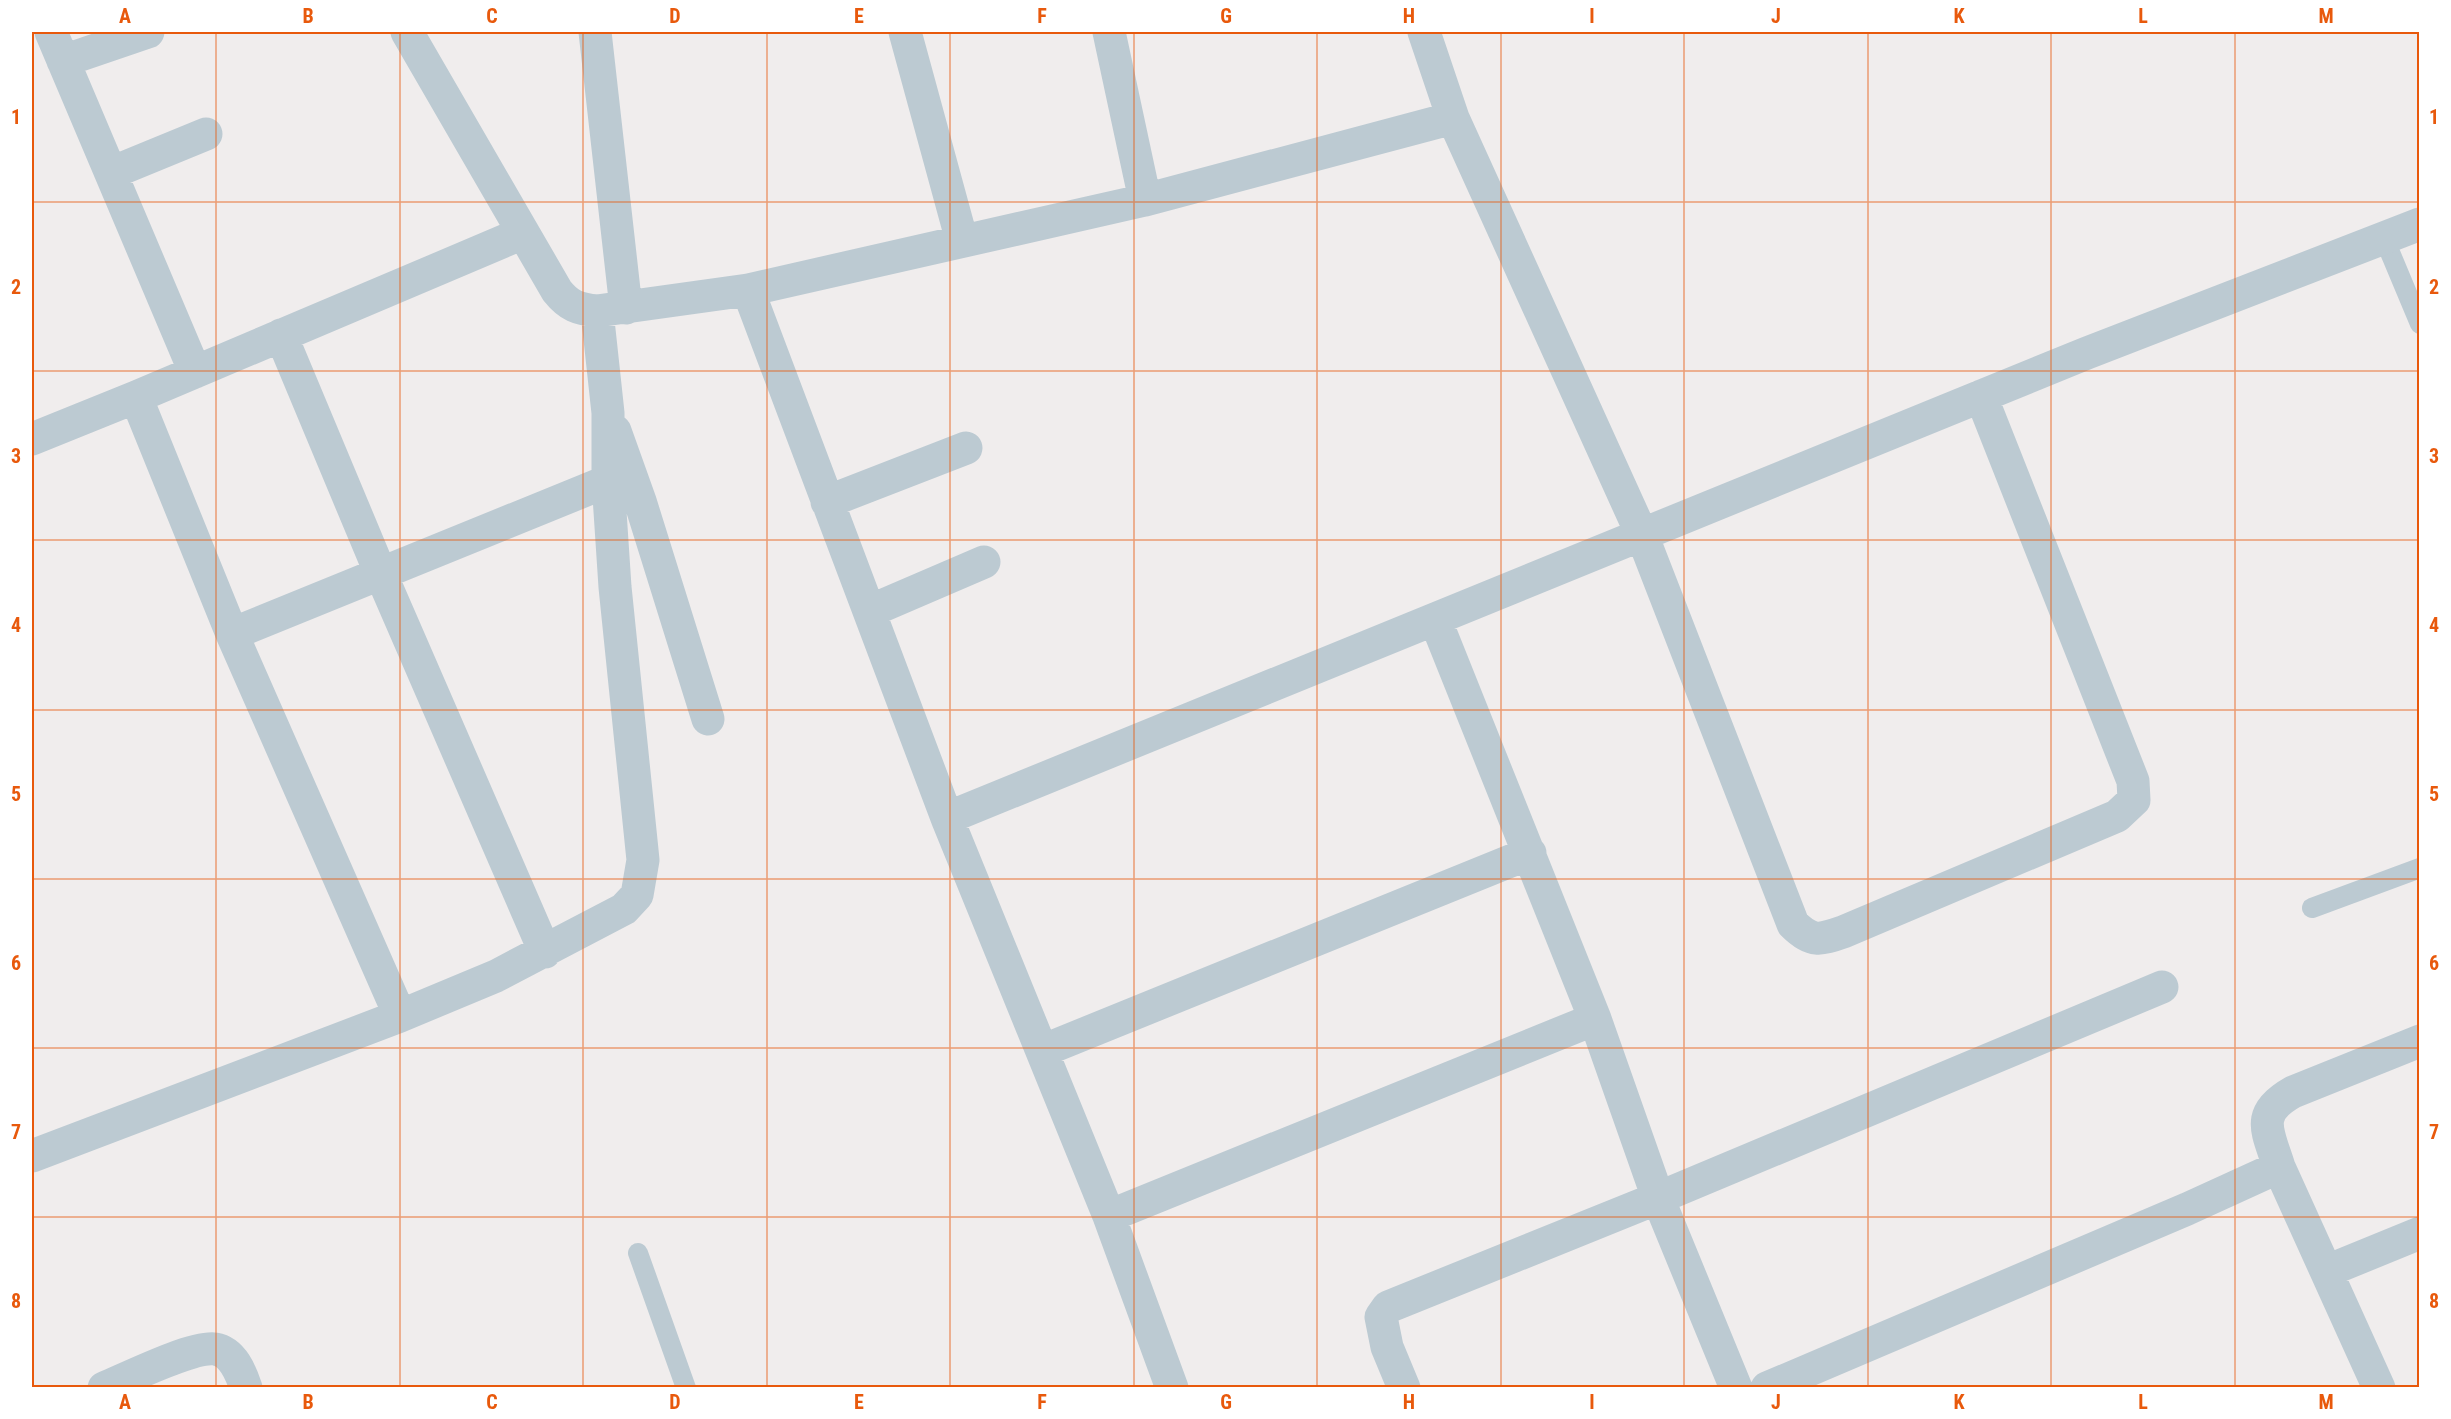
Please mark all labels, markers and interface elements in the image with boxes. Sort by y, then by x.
text: A [119,4,131,28]
text: B [302,4,314,28]
text: C [486,4,498,28]
text: D [669,4,681,28]
text: E [854,4,864,28]
text: F [1037,4,1047,28]
text: G [1220,4,1232,28]
text: H [1403,4,1415,28]
text: I [1589,4,1595,28]
text: J [1771,4,1781,28]
text: K [1953,4,1965,28]
text: L [2138,4,2148,28]
text: M [2318,4,2334,28]
text: 1 [11,105,21,129]
text: 1 [2429,105,2439,129]
text: 2 [11,275,21,299]
text: 2 [2429,275,2439,299]
text: 3 [11,444,21,468]
text: 3 [2429,444,2439,468]
text: 4 [11,613,21,637]
text: 4 [2429,613,2439,637]
text: 5 [11,782,21,806]
text: 5 [2429,782,2439,806]
text: 6 [11,951,21,975]
text: 6 [2429,951,2439,975]
text: 7 [11,1120,21,1144]
text: 7 [2429,1120,2439,1144]
text: 8 [11,1289,21,1313]
text: 8 [2429,1289,2439,1313]
text: A [119,1390,131,1414]
text: B [302,1390,314,1414]
text: C [486,1390,498,1414]
text: D [669,1390,681,1414]
text: E [854,1390,864,1414]
text: F [1037,1390,1047,1414]
text: G [1220,1390,1232,1414]
text: H [1403,1390,1415,1414]
text: I [1589,1390,1595,1414]
text: J [1771,1390,1781,1414]
text: K [1953,1390,1965,1414]
text: L [2138,1390,2148,1414]
text: M [2318,1390,2334,1414]

